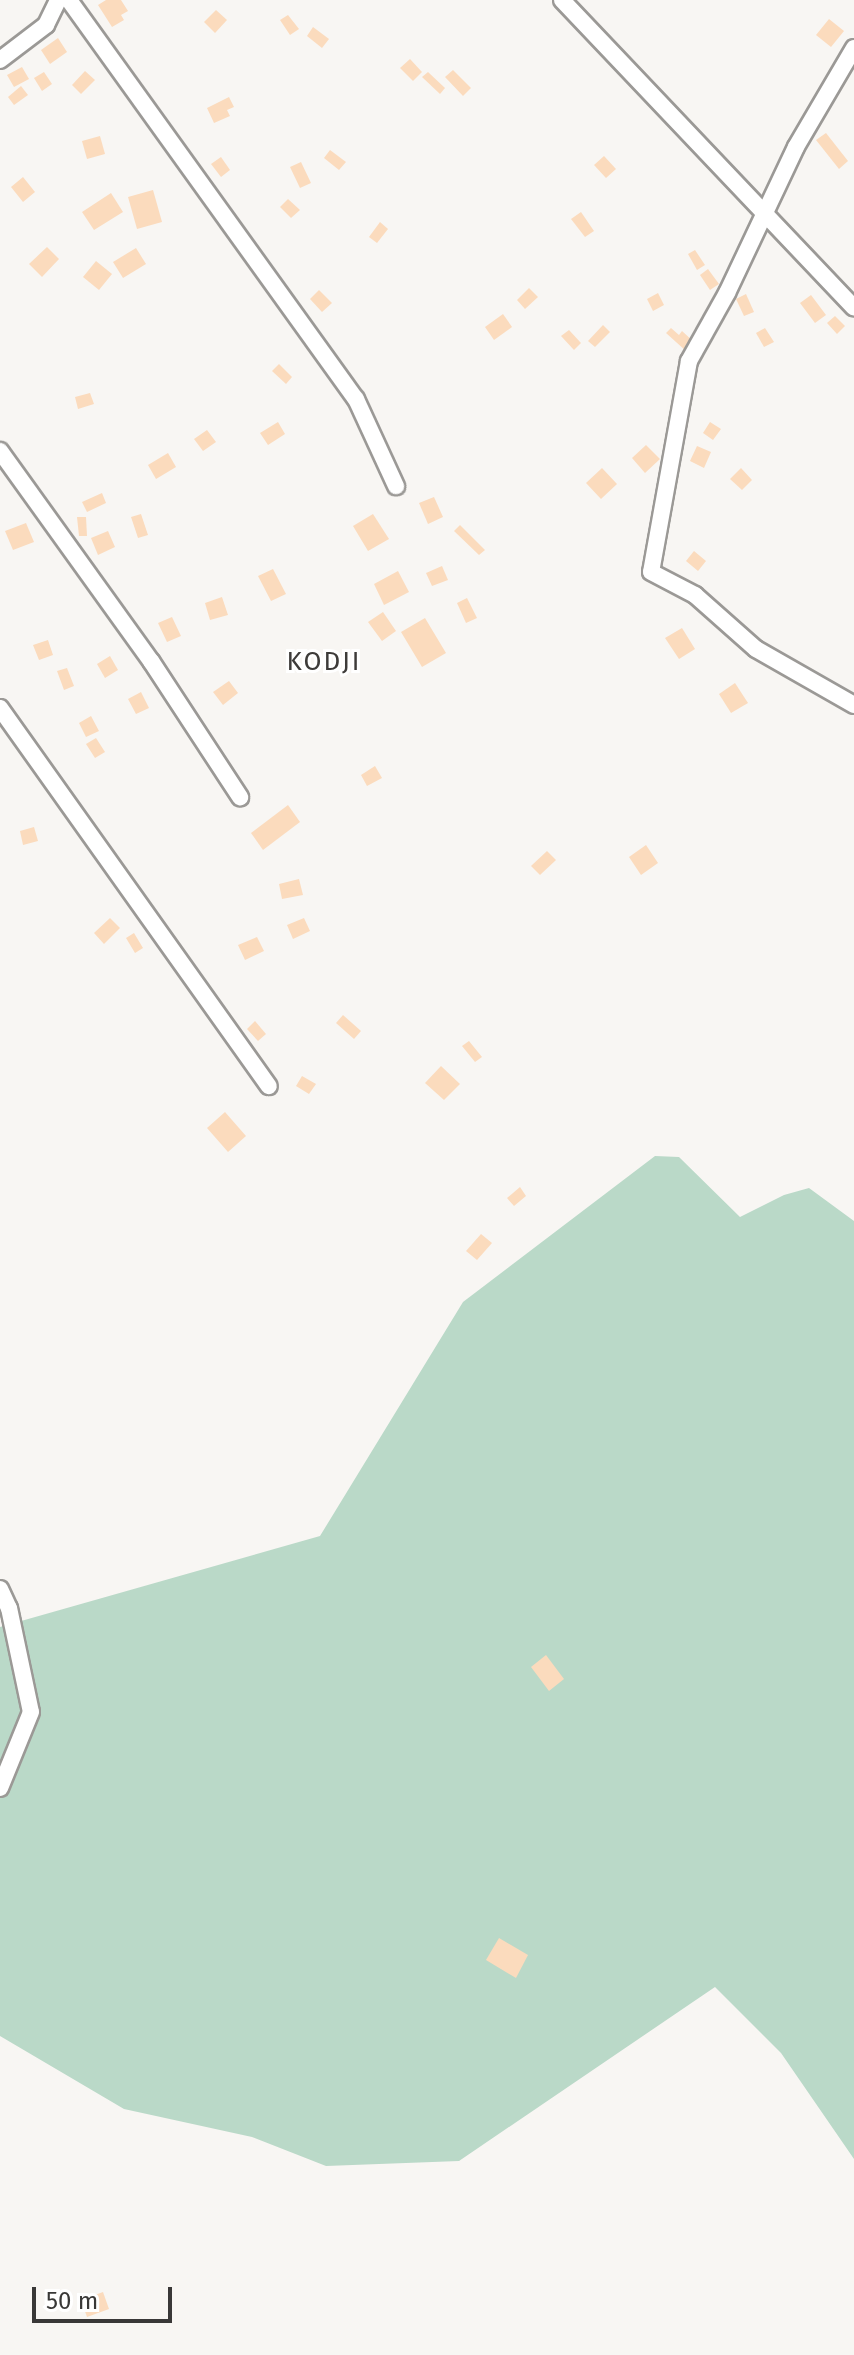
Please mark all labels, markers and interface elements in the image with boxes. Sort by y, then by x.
district label: KODJI [286,646,362,678]
scale bar [36,2271,176,2321]
text: 50 m [46,2287,98,2315]

